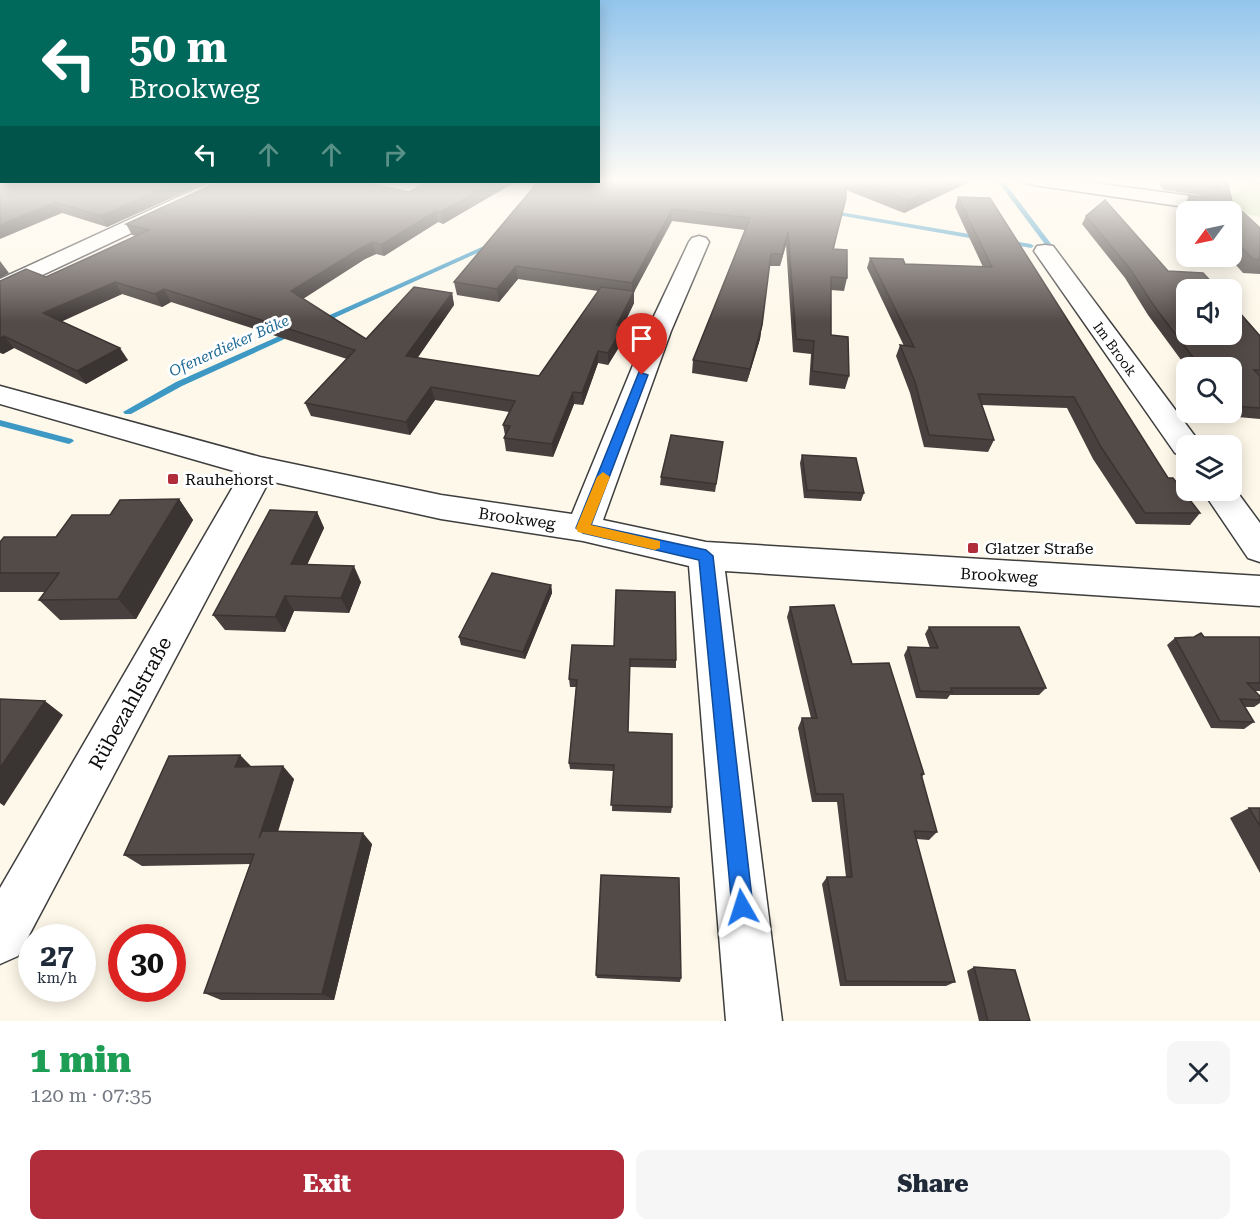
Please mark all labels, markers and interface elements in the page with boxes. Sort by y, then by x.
text: 50 m [129,23,227,72]
icon: left [30,24,108,102]
text: Brookweg [129,73,260,105]
icon: left [189,138,222,171]
icon: ahead [252,138,285,171]
icon: ahead [315,138,348,171]
icon: right [378,138,411,171]
north arrow [1176,201,1242,267]
map controls [1176,201,1242,501]
button: sound [1176,279,1242,345]
water label: Ofenerdieker Bäke [166,311,292,381]
pin [616,313,667,375]
street label: Im Brook [1090,319,1140,379]
icon: arrive [625,322,658,355]
button: search [1176,357,1242,423]
button: layers [1176,435,1242,501]
place label: Rauhehorst [185,470,274,489]
marker: Rauhehorst [166,472,180,486]
street label: Brookweg [477,504,558,533]
place label: Glatzer Straße [985,539,1094,558]
marker: Glatzer Straße [966,541,980,555]
street label: Brookweg [960,564,1039,587]
street label: Rübezahlstraße [84,632,176,774]
position arrow [710,875,774,939]
speed limit sign: 30 [108,924,186,1002]
text: 27 [40,938,74,973]
text: km/h [37,969,77,987]
text: 1 min [30,1039,131,1081]
button: close [1167,1041,1230,1104]
text: 120 m · 07:35 [30,1083,152,1107]
button: Exit [30,1150,624,1219]
button: Share [636,1150,1230,1219]

